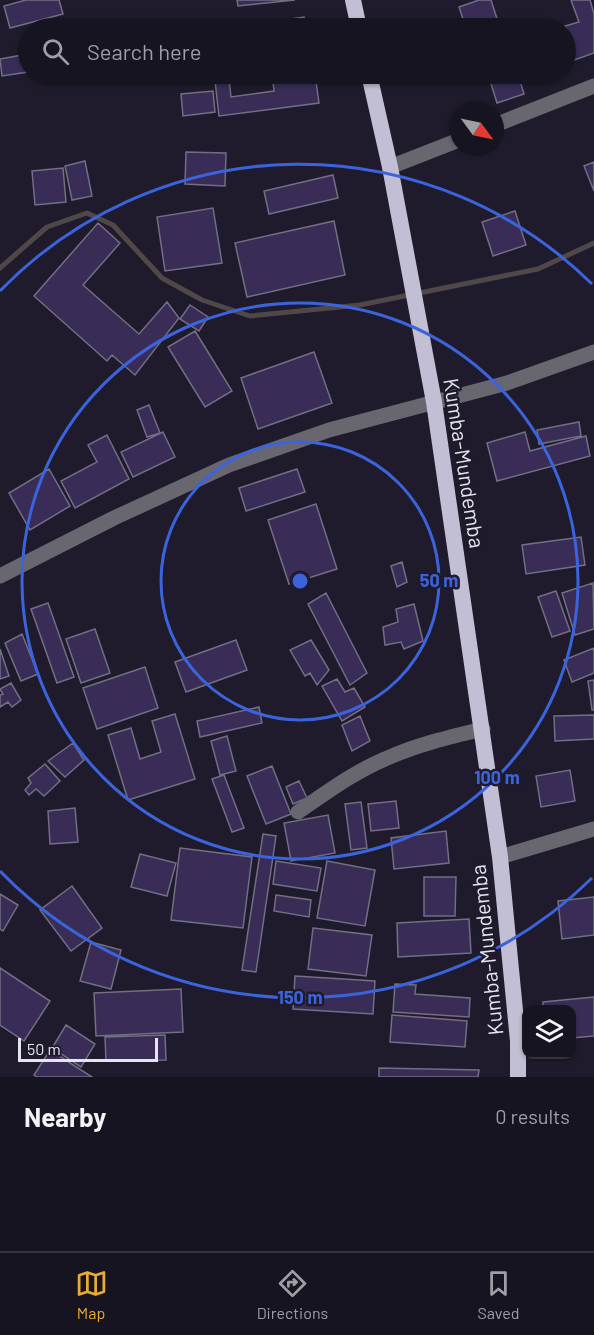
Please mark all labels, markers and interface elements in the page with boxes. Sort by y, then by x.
search box [18,18,576,84]
icon: search [39,35,72,68]
text: Search here [87,38,201,64]
north arrow [450,102,504,156]
street label: Kumba-Mundemba [439,376,491,550]
text: 50 m [420,569,458,591]
centre of rings [290,571,310,591]
text: 100 m [474,766,520,788]
street label: Kumba-Mundemba [465,863,507,1037]
text: 150 m [278,986,322,1008]
map controls [522,1005,576,1059]
button: layers [522,1005,576,1059]
scale bar [18,1035,158,1062]
text: 50 m [27,1039,61,1058]
text: Nearby [24,1101,106,1132]
text: 0 results [495,1104,570,1128]
tab: Map [75,1267,108,1322]
tab: Directions [257,1267,328,1322]
tab: Saved [477,1267,519,1322]

